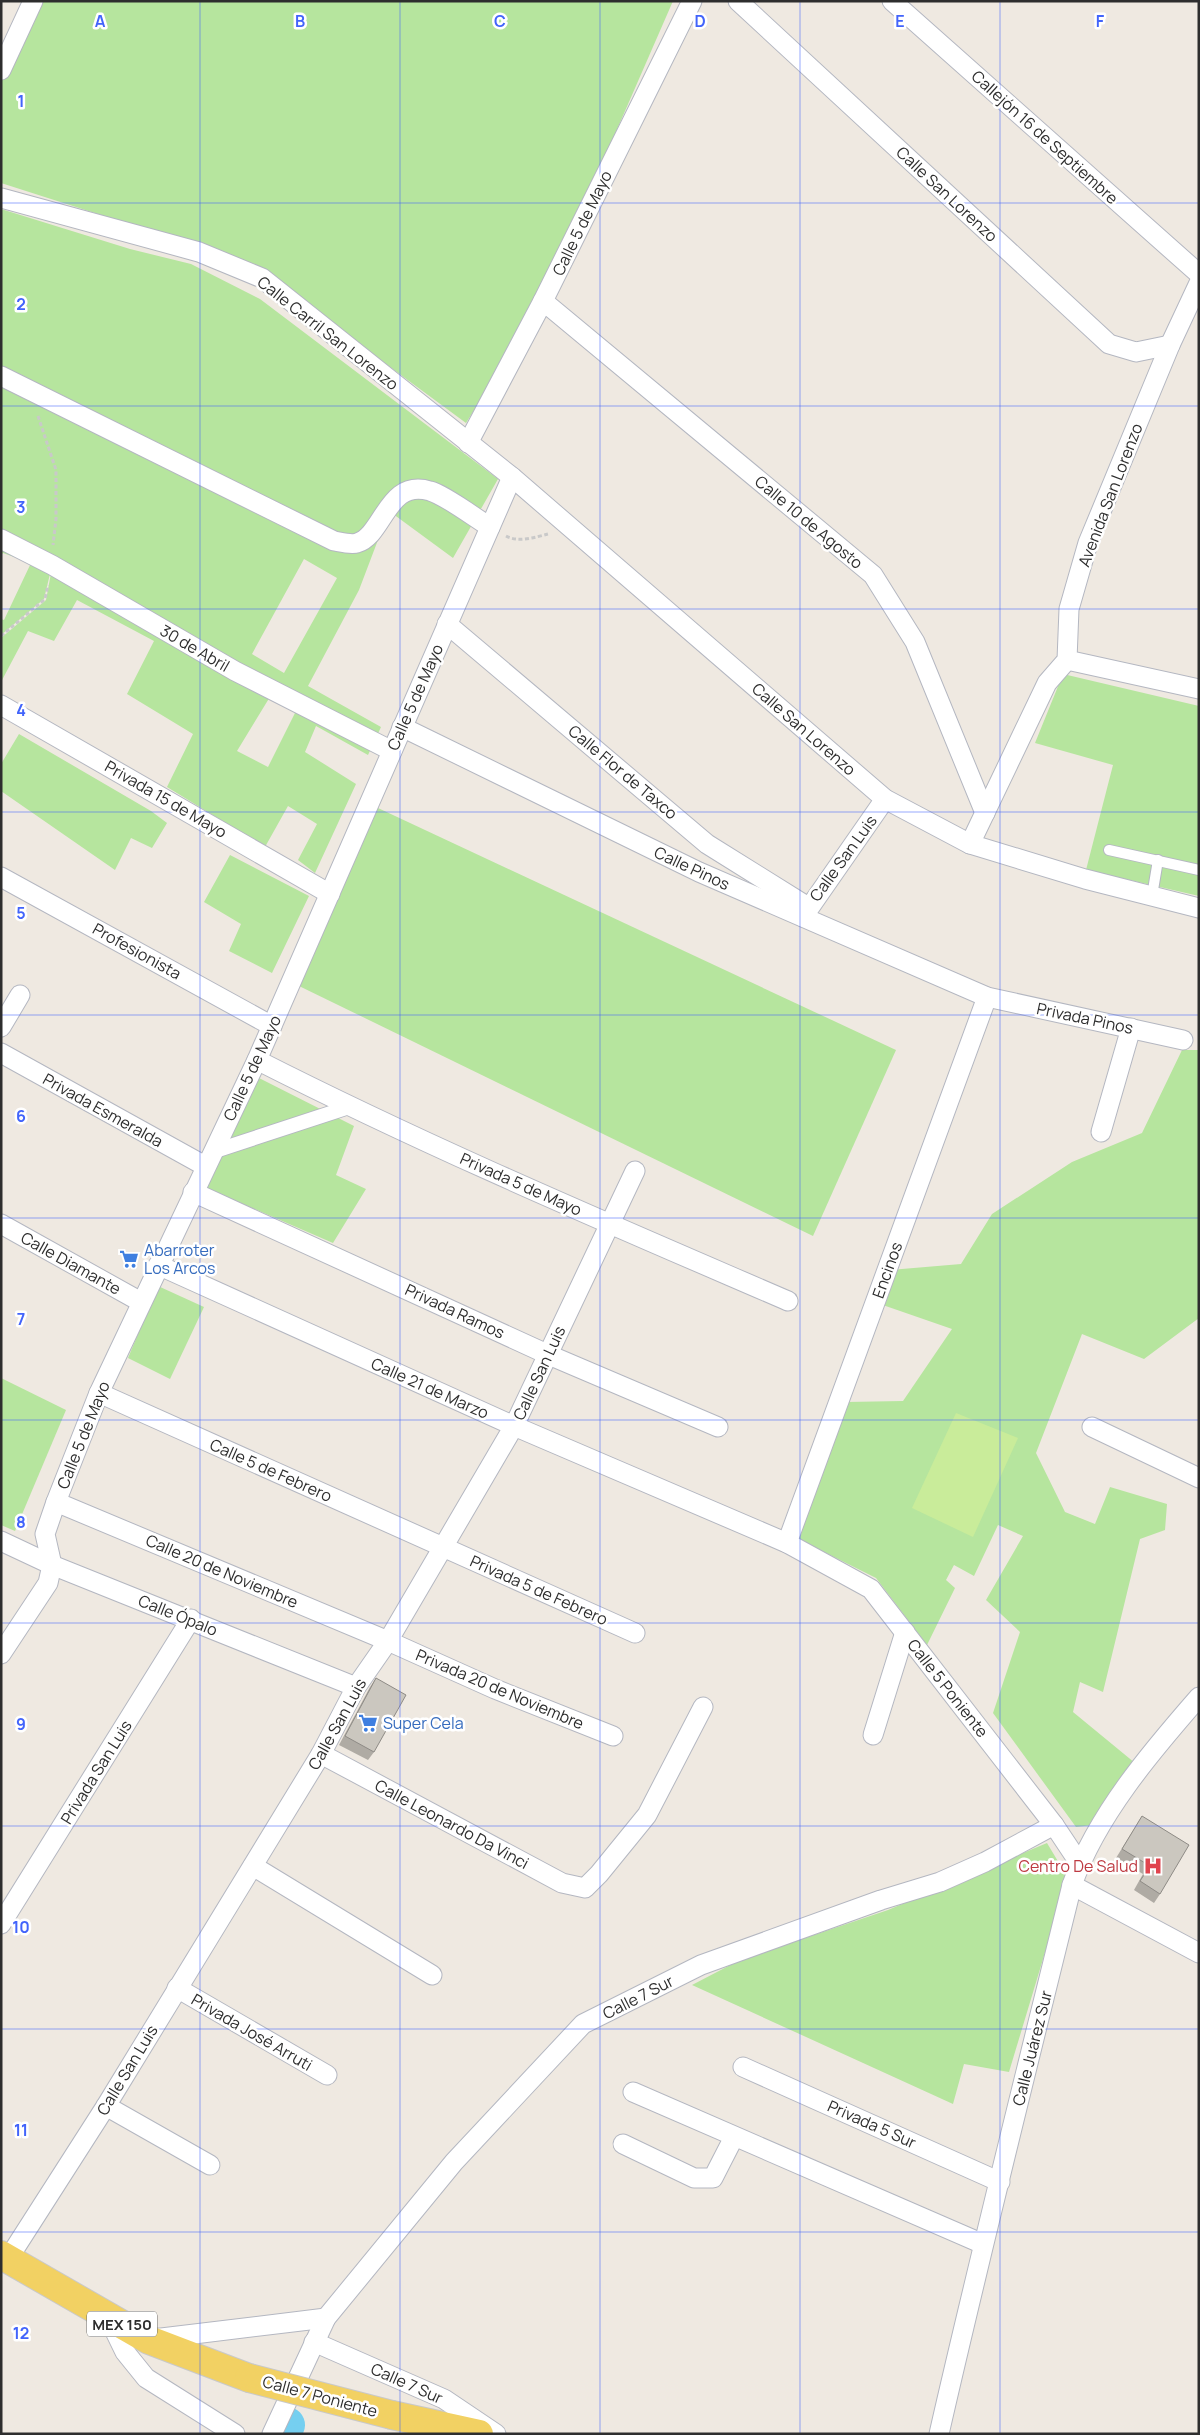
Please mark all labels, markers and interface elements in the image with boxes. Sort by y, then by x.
text: A [95,10,106,32]
text: B [295,10,305,32]
text: C [494,10,506,32]
text: D [694,10,706,32]
text: E [895,10,905,32]
text: F [1096,10,1105,32]
street label: Callejón 16 de Septiembre [967,65,1123,209]
text: 1 [17,90,25,112]
street label: Calle San Lorenzo [892,141,1002,247]
street label: Calle 5 de Mayo [547,167,617,279]
street label: Calle Carril San Lorenzo [253,271,403,395]
text: 2 [16,293,26,315]
street label: Avenida San Lorenzo [1073,420,1147,570]
street label: Calle 10 de Agosto [750,470,868,574]
text: 3 [16,496,26,518]
street label: 30 de Abril [156,619,234,677]
street label: Calle 5 de Mayo [382,640,448,754]
street label: Calle San Lorenzo [747,678,861,780]
text: 4 [16,699,26,721]
street label: Calle Flor de Taxco [564,720,682,824]
street label: Privada 15 de Mayo [101,755,231,843]
street label: Calle San Luis [804,810,882,906]
street label: Calle Pinos [651,841,733,895]
text: 5 [16,902,26,924]
street label: Profesionista [89,918,185,984]
street label: Privada Pinos [1035,997,1135,1039]
street label: Calle 5 de Mayo [218,1012,286,1124]
street label: Privada Esmeralda [39,1068,167,1152]
text: 6 [16,1105,26,1127]
street label: Privada 5 de Mayo [457,1147,585,1221]
street label: Calle Diamante [17,1226,125,1300]
place label: Abarroter Los Arcos [144,1239,215,1279]
street label: Encinos [867,1239,907,1301]
supermarket icon: Abarroter Los Arcos [118,1248,140,1270]
street label: Privada Ramos [402,1278,508,1344]
text: 7 [17,1308,25,1330]
street label: Calle San Luis [508,1322,570,1424]
street label: Calle 21 de Marzo [368,1352,492,1424]
street label: Calle 5 de Mayo [51,1378,115,1492]
street label: Calle 5 de Febrero [206,1433,336,1507]
text: 8 [16,1511,26,1533]
street label: Calle 20 de Noviembre [142,1529,302,1613]
street label: Privada 5 de Febrero [467,1550,611,1630]
street label: Calle Ópalo [135,1589,221,1641]
street label: Calle 5 Poniente [903,1634,993,1742]
street label: Privada 20 de Noviembre [413,1644,587,1734]
street label: Calle San Luis [303,1674,371,1774]
supermarket icon: Super Cela [357,1712,379,1734]
place label: Super Cela [383,1712,464,1734]
text: 9 [16,1713,26,1735]
street label: Privada San Luis [55,1716,137,1828]
street label: Calle Leonardo Da Vinci [371,1774,533,1874]
place label: Centro De Salud [1018,1855,1138,1877]
hospital icon: Centro De Salud [1142,1855,1164,1877]
text: 10 [12,1916,30,1938]
street label: Calle 7 Sur [599,1970,677,2024]
street label: Privada José Arruti [187,1988,317,2076]
street label: Calle Juárez Sur [1007,1988,1057,2108]
street label: Calle San Luis [91,2021,163,2119]
street label: Privada 5 Sur [824,2095,920,2153]
text: 11 [14,2119,28,2141]
road number: MEX 150 [87,2312,157,2336]
text: 12 [13,2322,29,2344]
street label: Calle 7 Sur [367,2357,447,2409]
street label: Calle 7 Poniente [260,2370,380,2422]

